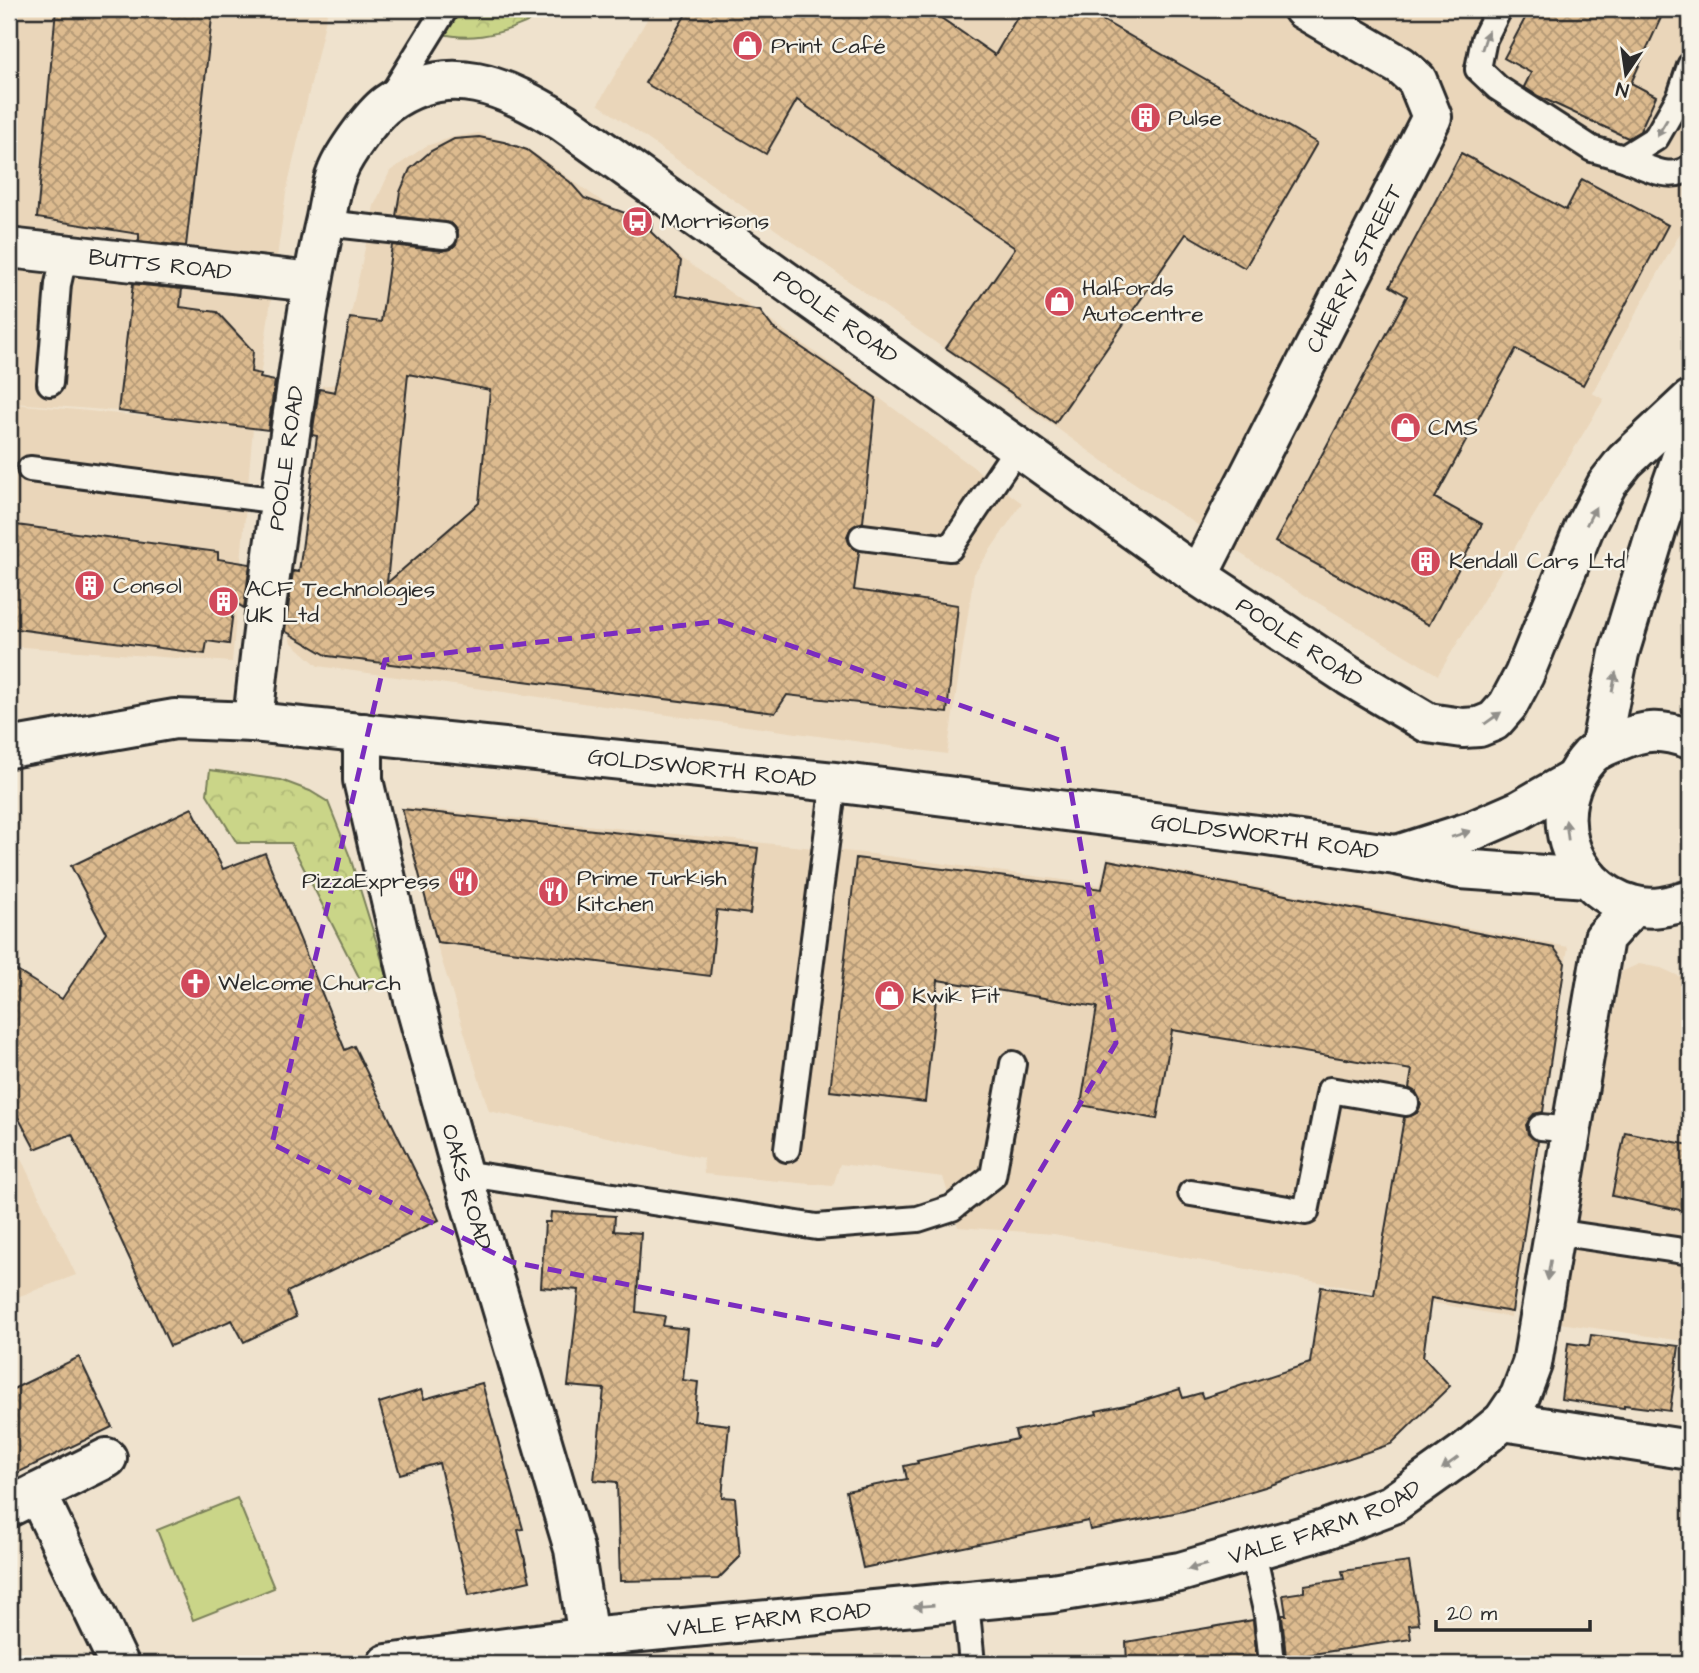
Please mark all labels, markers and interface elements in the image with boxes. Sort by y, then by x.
shop icon: Print Café [731,29,765,63]
place label: Print Café [771,30,886,62]
one-way arrow [1481,30,1491,51]
north arrow [1590,38,1660,108]
text: N [1614,75,1631,104]
building icon: Pulse [1128,101,1162,135]
place label: Pulse [1168,102,1222,134]
one-way arrow [1655,118,1668,137]
street label: CHERRY STREET [1298,178,1411,358]
bus stop icon: Morrisons [621,204,655,238]
place label: Morrisons [661,205,769,237]
street label: BUTTS ROAD [87,241,233,289]
street label: POOLE ROAD [767,261,904,372]
place label: Halfords Autocentre [1082,272,1204,330]
shop icon: Halfords Autocentre [1042,284,1076,318]
street label: POOLE ROAD [260,384,313,533]
shop icon: CMS [1388,411,1422,445]
place label: CMS [1428,412,1478,444]
one-way arrow [1584,505,1596,525]
building icon: Kendall Cars Ltd [1409,544,1443,578]
place label: Kendall Cars Ltd [1449,545,1625,577]
building icon: Consol [73,569,107,603]
place label: Consol [113,570,182,602]
place label: ACF Technologies UK Ltd [246,573,435,631]
building icon: ACF Technologies UK Ltd [206,585,240,619]
street label: POOLE ROAD [1230,589,1369,697]
one-way arrow [1608,671,1619,693]
one-way arrow [1484,711,1502,725]
street label: GOLDSWORTH ROAD [586,741,818,796]
street label: GOLDSWORTH ROAD [1149,806,1381,868]
one-way arrow [1561,819,1572,841]
one-way arrow [1450,828,1471,839]
place label: Prime Turkish Kitchen [577,862,727,920]
restaurant icon: PizzaExpress [446,864,480,898]
place label: PizzaExpress [302,865,440,897]
restaurant icon: Prime Turkish Kitchen [537,874,571,908]
church icon: Welcome Church [178,966,212,1000]
place label: Welcome Church [218,967,401,999]
shop icon: Kwik Fit [872,979,906,1013]
place label: Kwik Fit [912,980,1001,1012]
street label: OAKS ROAD [433,1120,500,1254]
one-way arrow [1543,1259,1554,1281]
one-way arrow [1441,1456,1460,1470]
street label: VALE FARM ROAD [1225,1472,1428,1573]
one-way arrow [1187,1563,1208,1573]
scale bar [1436,1589,1590,1633]
street label: VALE FARM ROAD [666,1594,873,1645]
text: 20 m [1447,1599,1498,1628]
one-way arrow [913,1601,935,1612]

